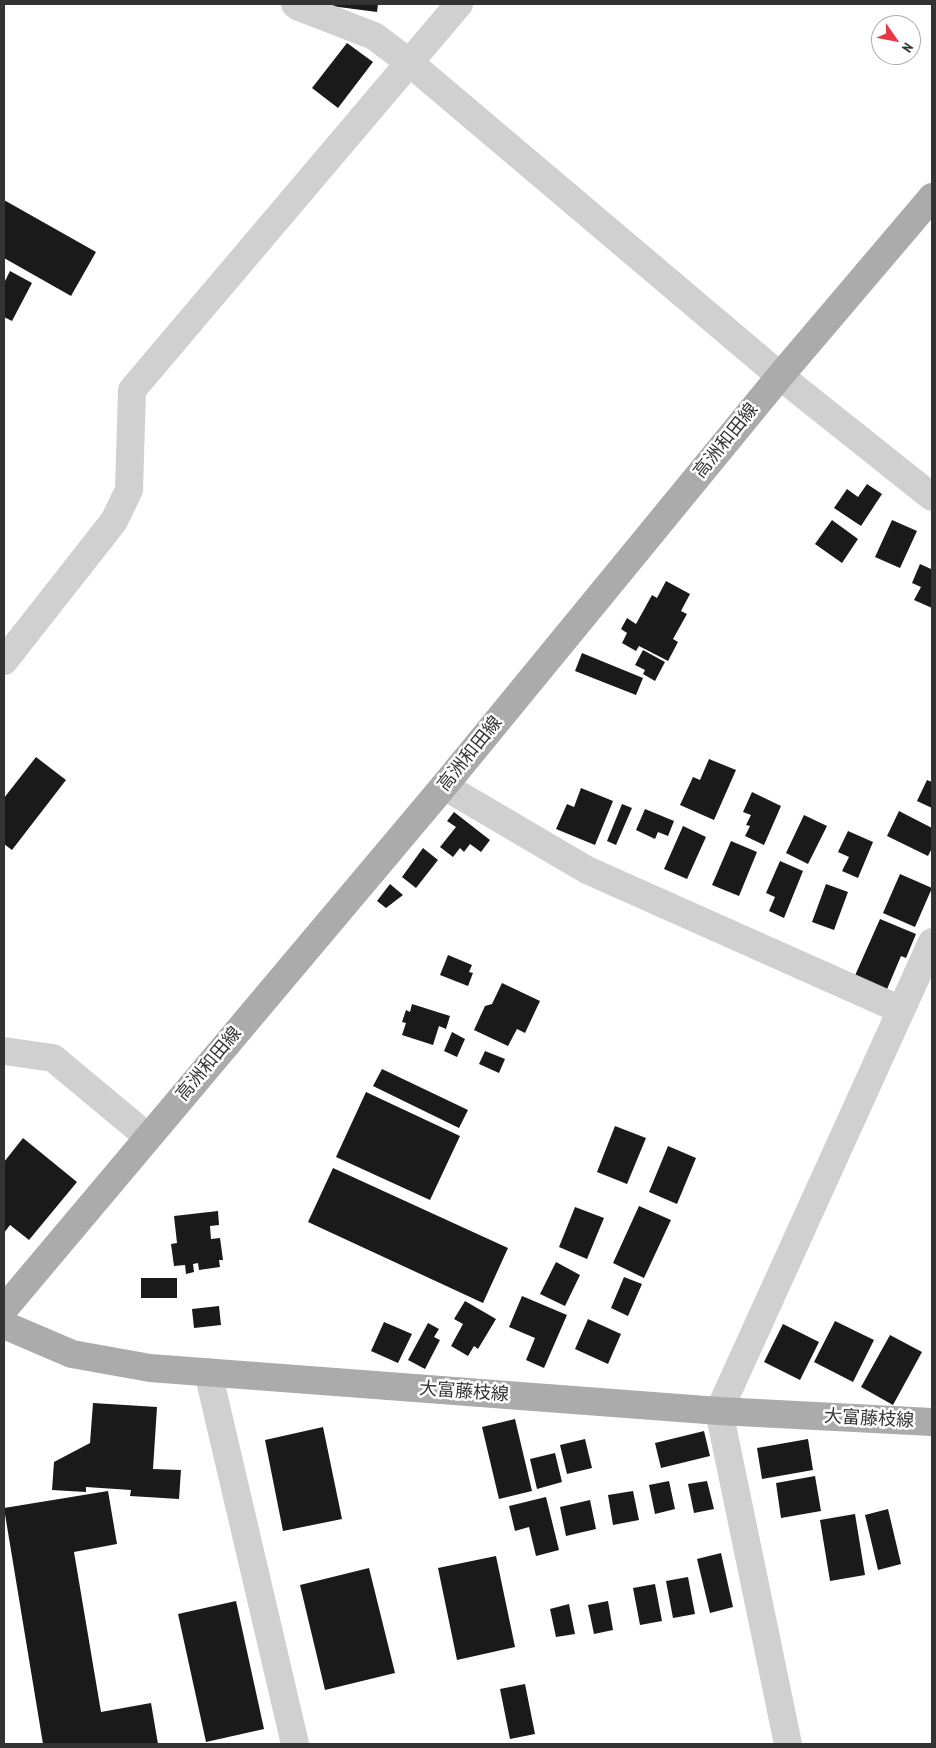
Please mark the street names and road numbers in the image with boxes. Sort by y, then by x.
street label: 高洲和田線 [689,399,763,483]
street label: 高洲和田線 [433,712,507,796]
street label: 高洲和田線 [172,1023,246,1105]
street label: 大富藤枝線 [418,1378,510,1406]
street label: 大富藤枝線 [823,1406,915,1432]

